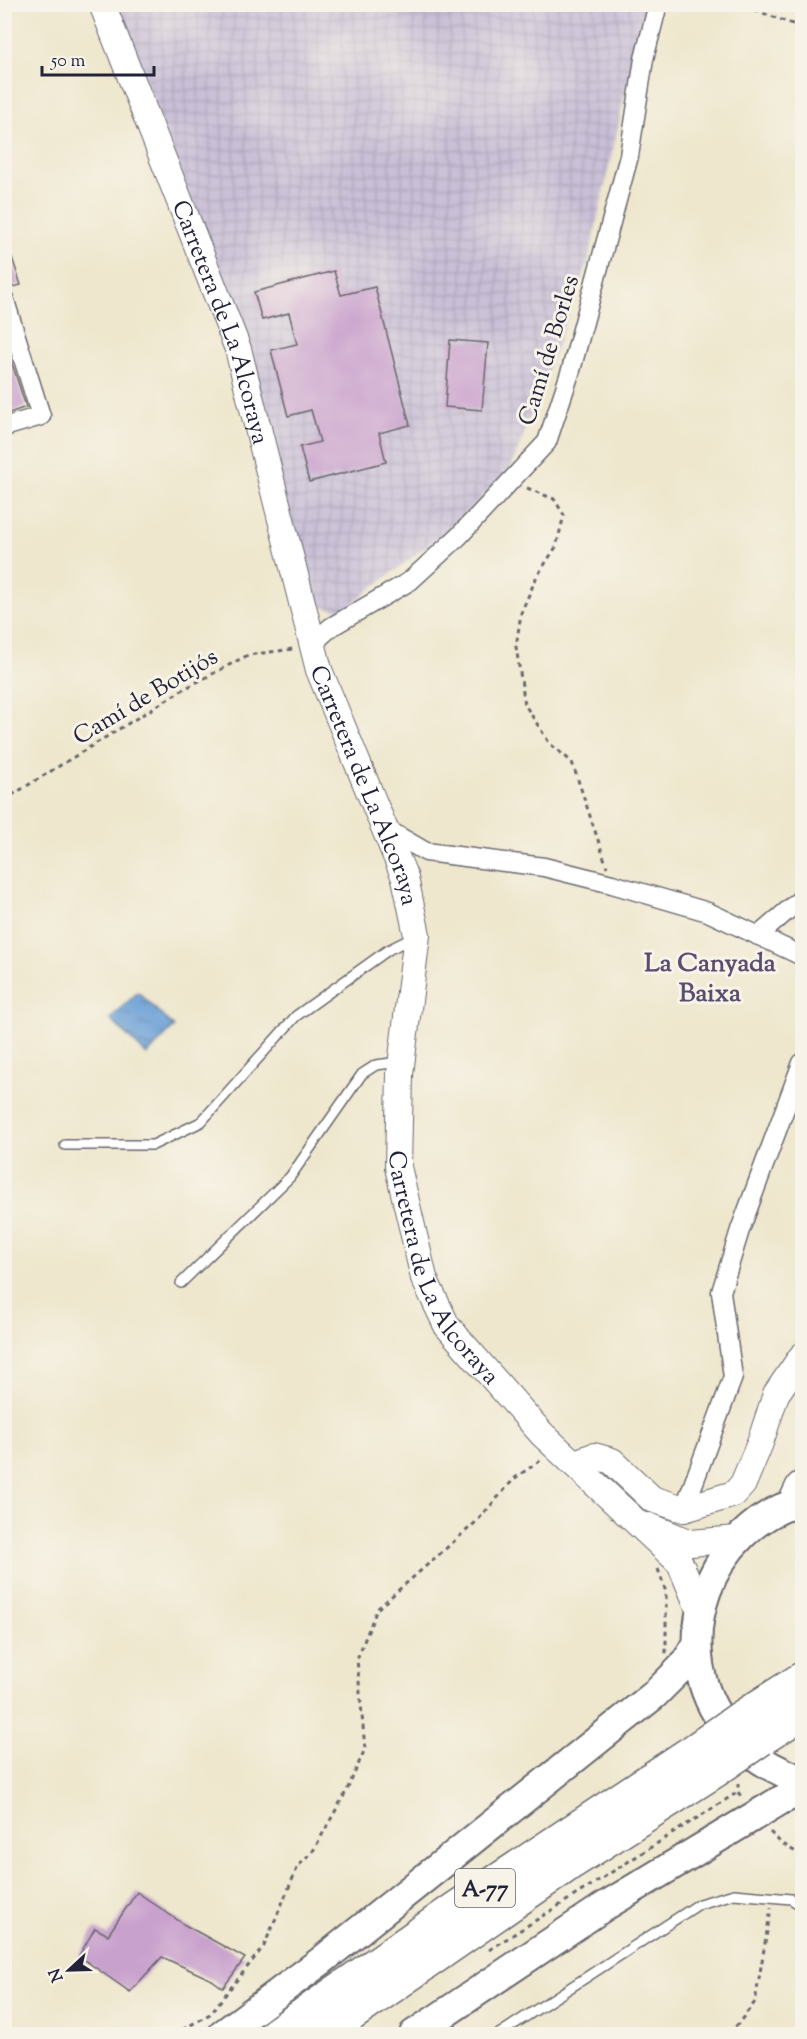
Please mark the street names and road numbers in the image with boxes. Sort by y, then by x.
street label: Carretera de La Alcoraya [162,195,276,448]
street label: Camí de Borles [511,271,589,430]
street label: Camí de Botijós [67,641,225,754]
street label: Carretera de La Alcoraya [300,660,425,909]
street label: Carretera de La Alcoraya [379,1150,506,1393]
road number: A-77 [455,1869,515,1907]

